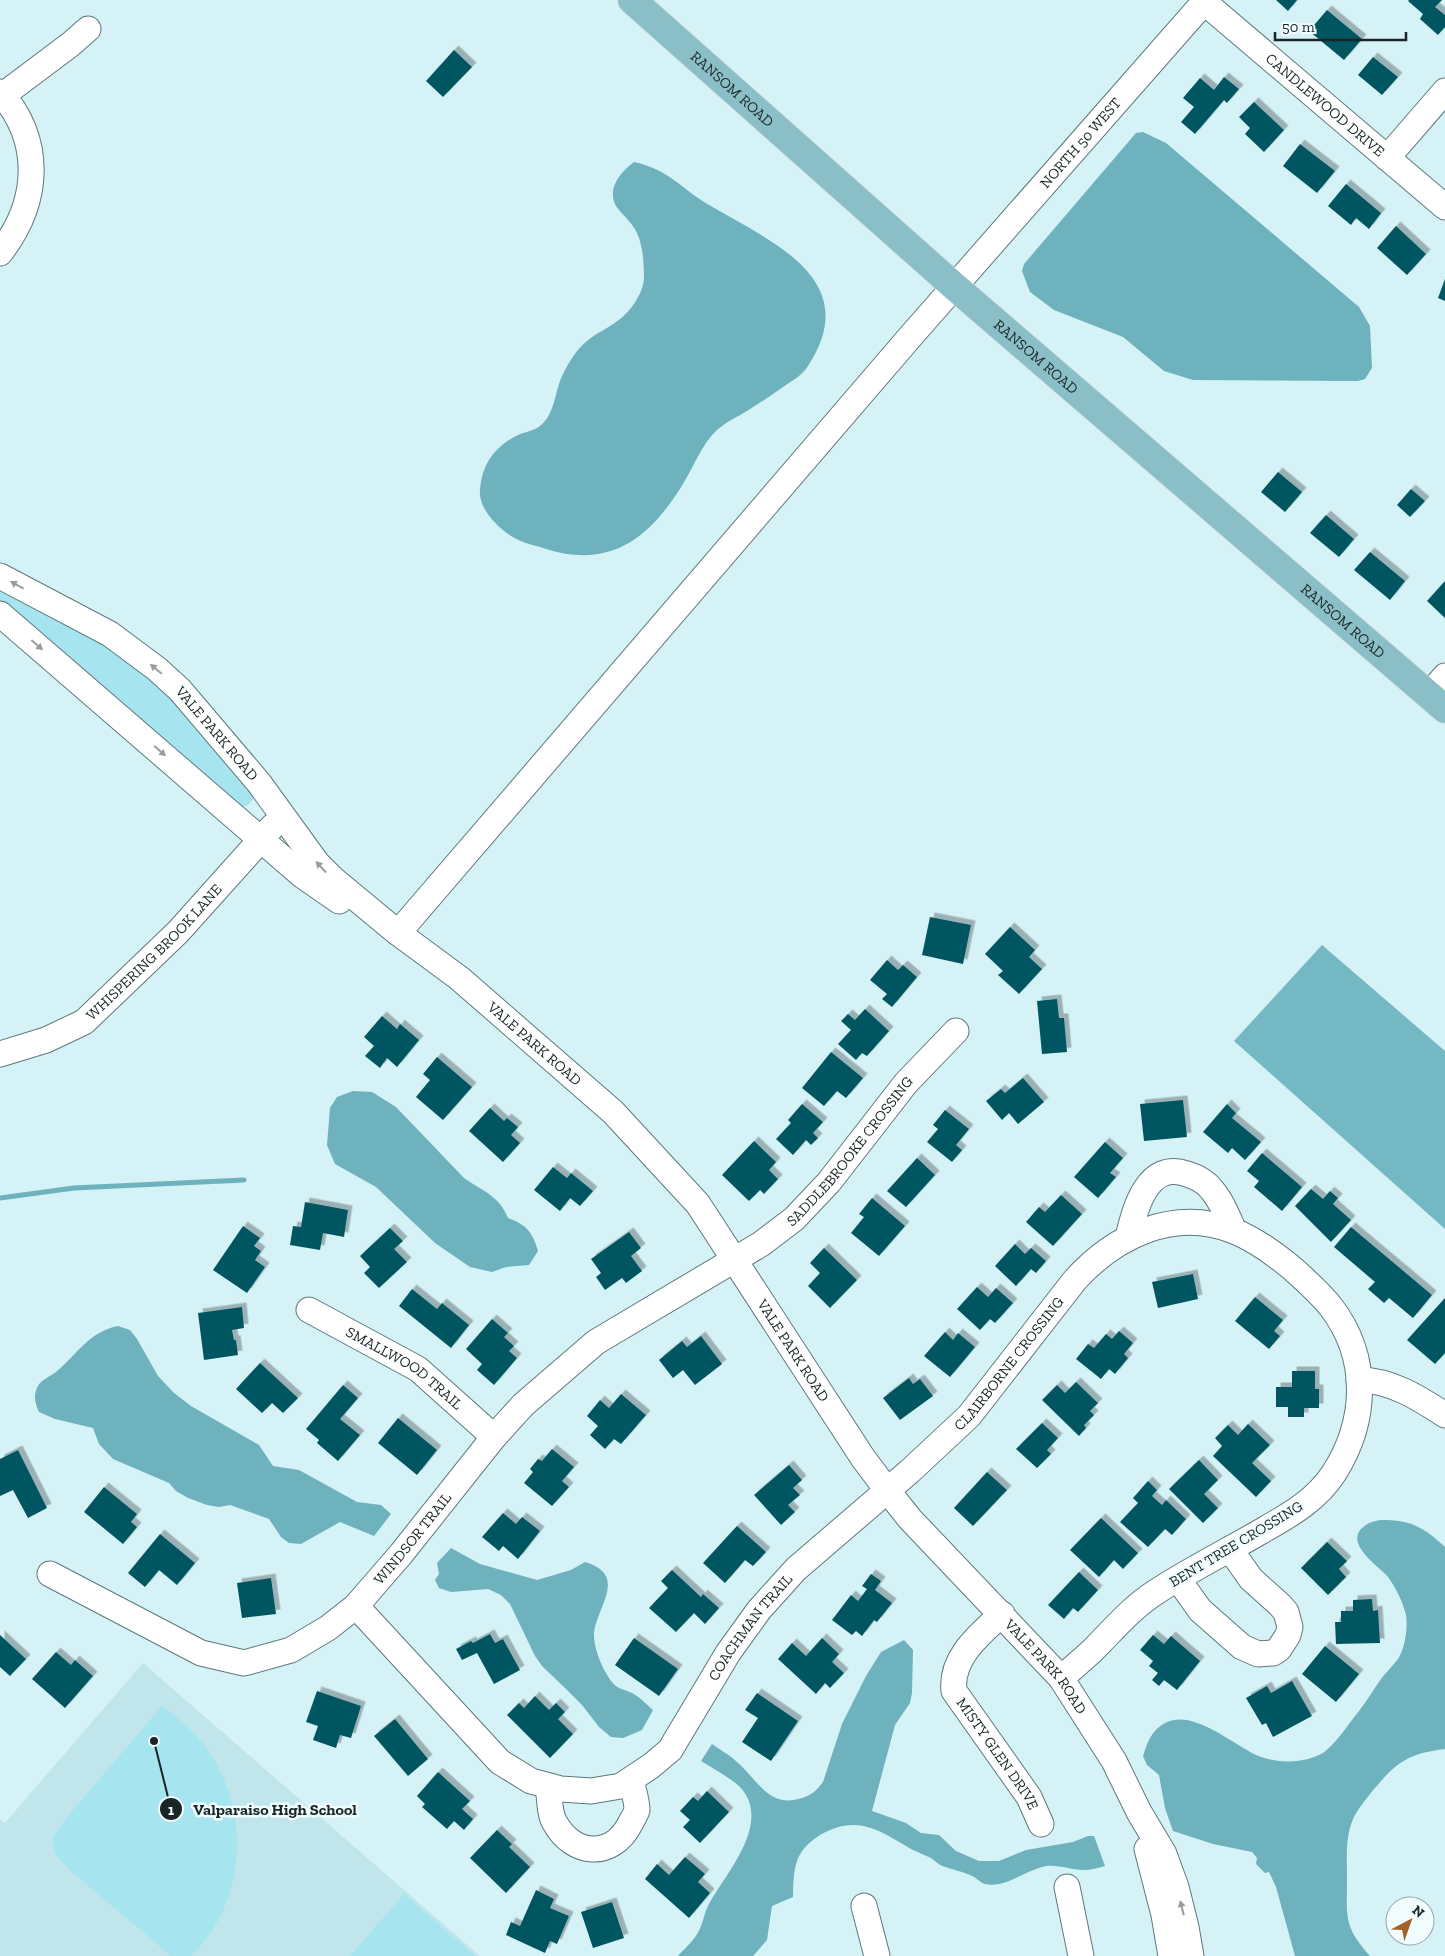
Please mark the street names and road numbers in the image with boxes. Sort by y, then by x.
street label: RANSOM ROAD [687,47,778,131]
street label: CANDLEWOOD DRIVE [1262,49,1388,161]
street label: NORTH 50 WEST [1036,94,1125,192]
street label: RANSOM ROAD [990,316,1082,398]
street label: RANSOM ROAD [1297,580,1389,662]
street label: VALE PARK ROAD [171,682,262,784]
street label: WHISPERING BROOK LANE [82,880,226,1024]
street label: VALE PARK ROAD [483,997,585,1089]
street label: SADDLEBROOKE CROSSING [783,1072,917,1230]
street label: CLAIRBORNE CROSSING [950,1293,1068,1434]
street label: VALE PARK ROAD [753,1295,833,1405]
street label: SMALLWOOD TRAIL [343,1323,466,1413]
street label: WINDSOR TRAIL [370,1489,455,1588]
street label: BENT TREE CROSSING [1166,1497,1306,1591]
street label: COACHMAN TRAIL [705,1570,796,1684]
street label: VALE PARK ROAD [1000,1615,1091,1717]
street label: MISTY GLEN DRIVE [953,1694,1043,1813]

